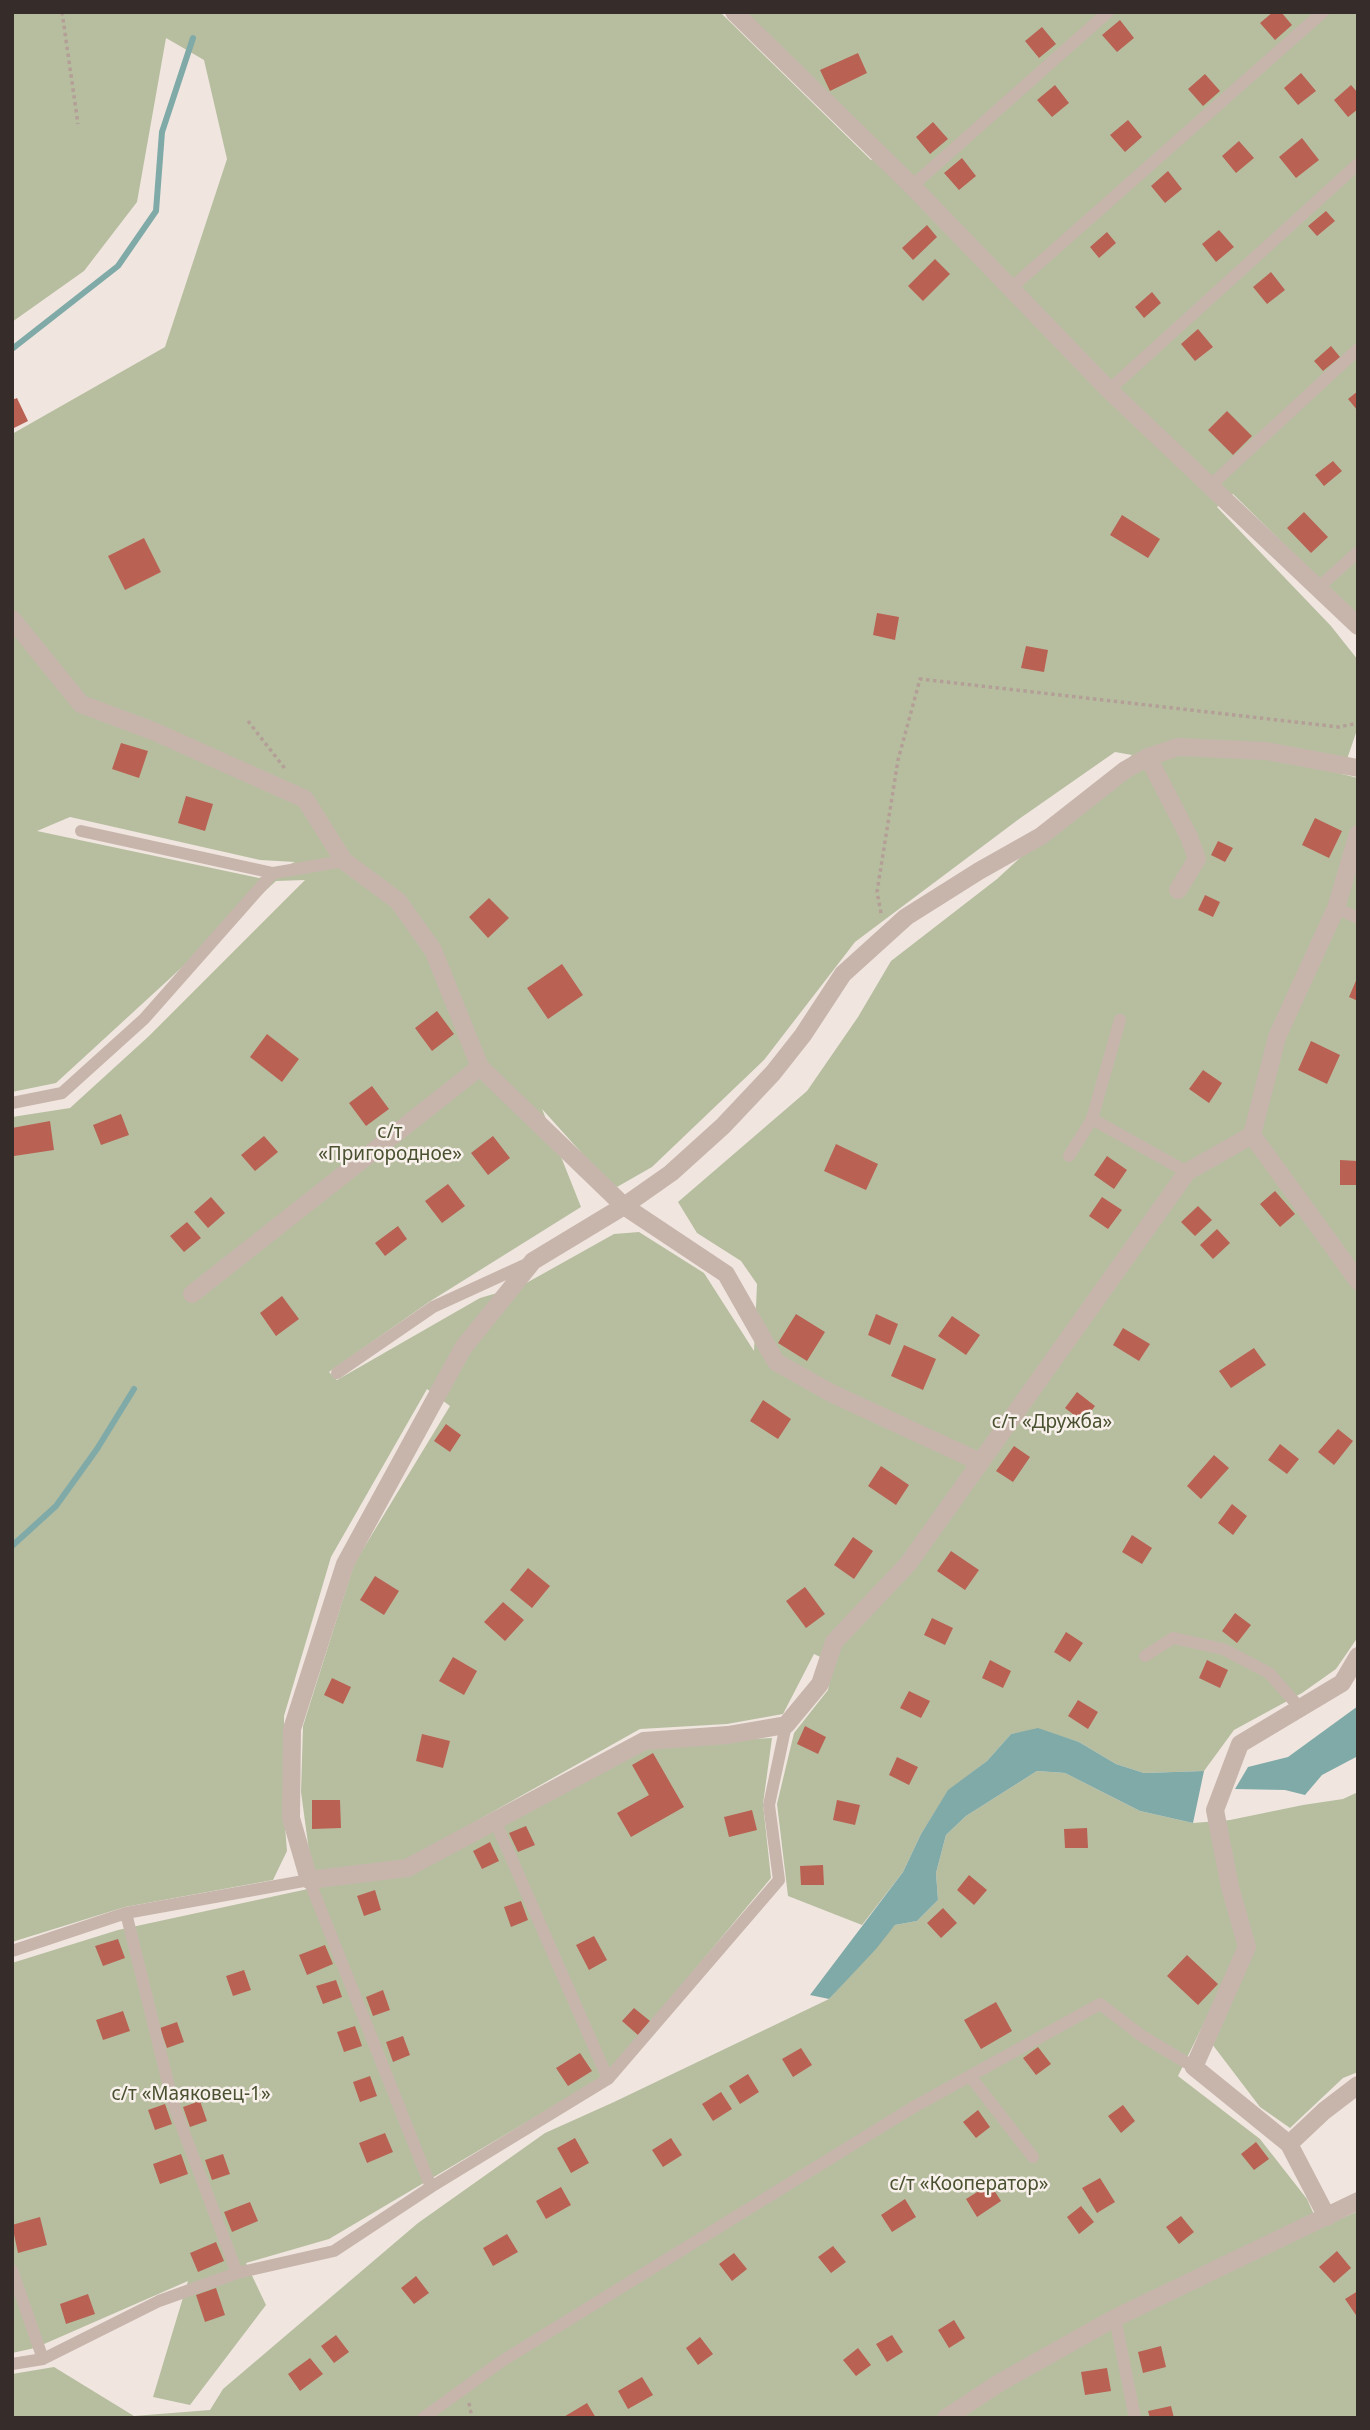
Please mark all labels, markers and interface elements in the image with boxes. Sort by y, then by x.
park label: с/т «Пригородное» [318,1122,462,1166]
park label: с/т «Дружба» [992,1412,1112,1434]
park label: с/т «Маяковец-1» [111,2084,271,2106]
park label: с/т «Кооператор» [889,2174,1049,2196]

